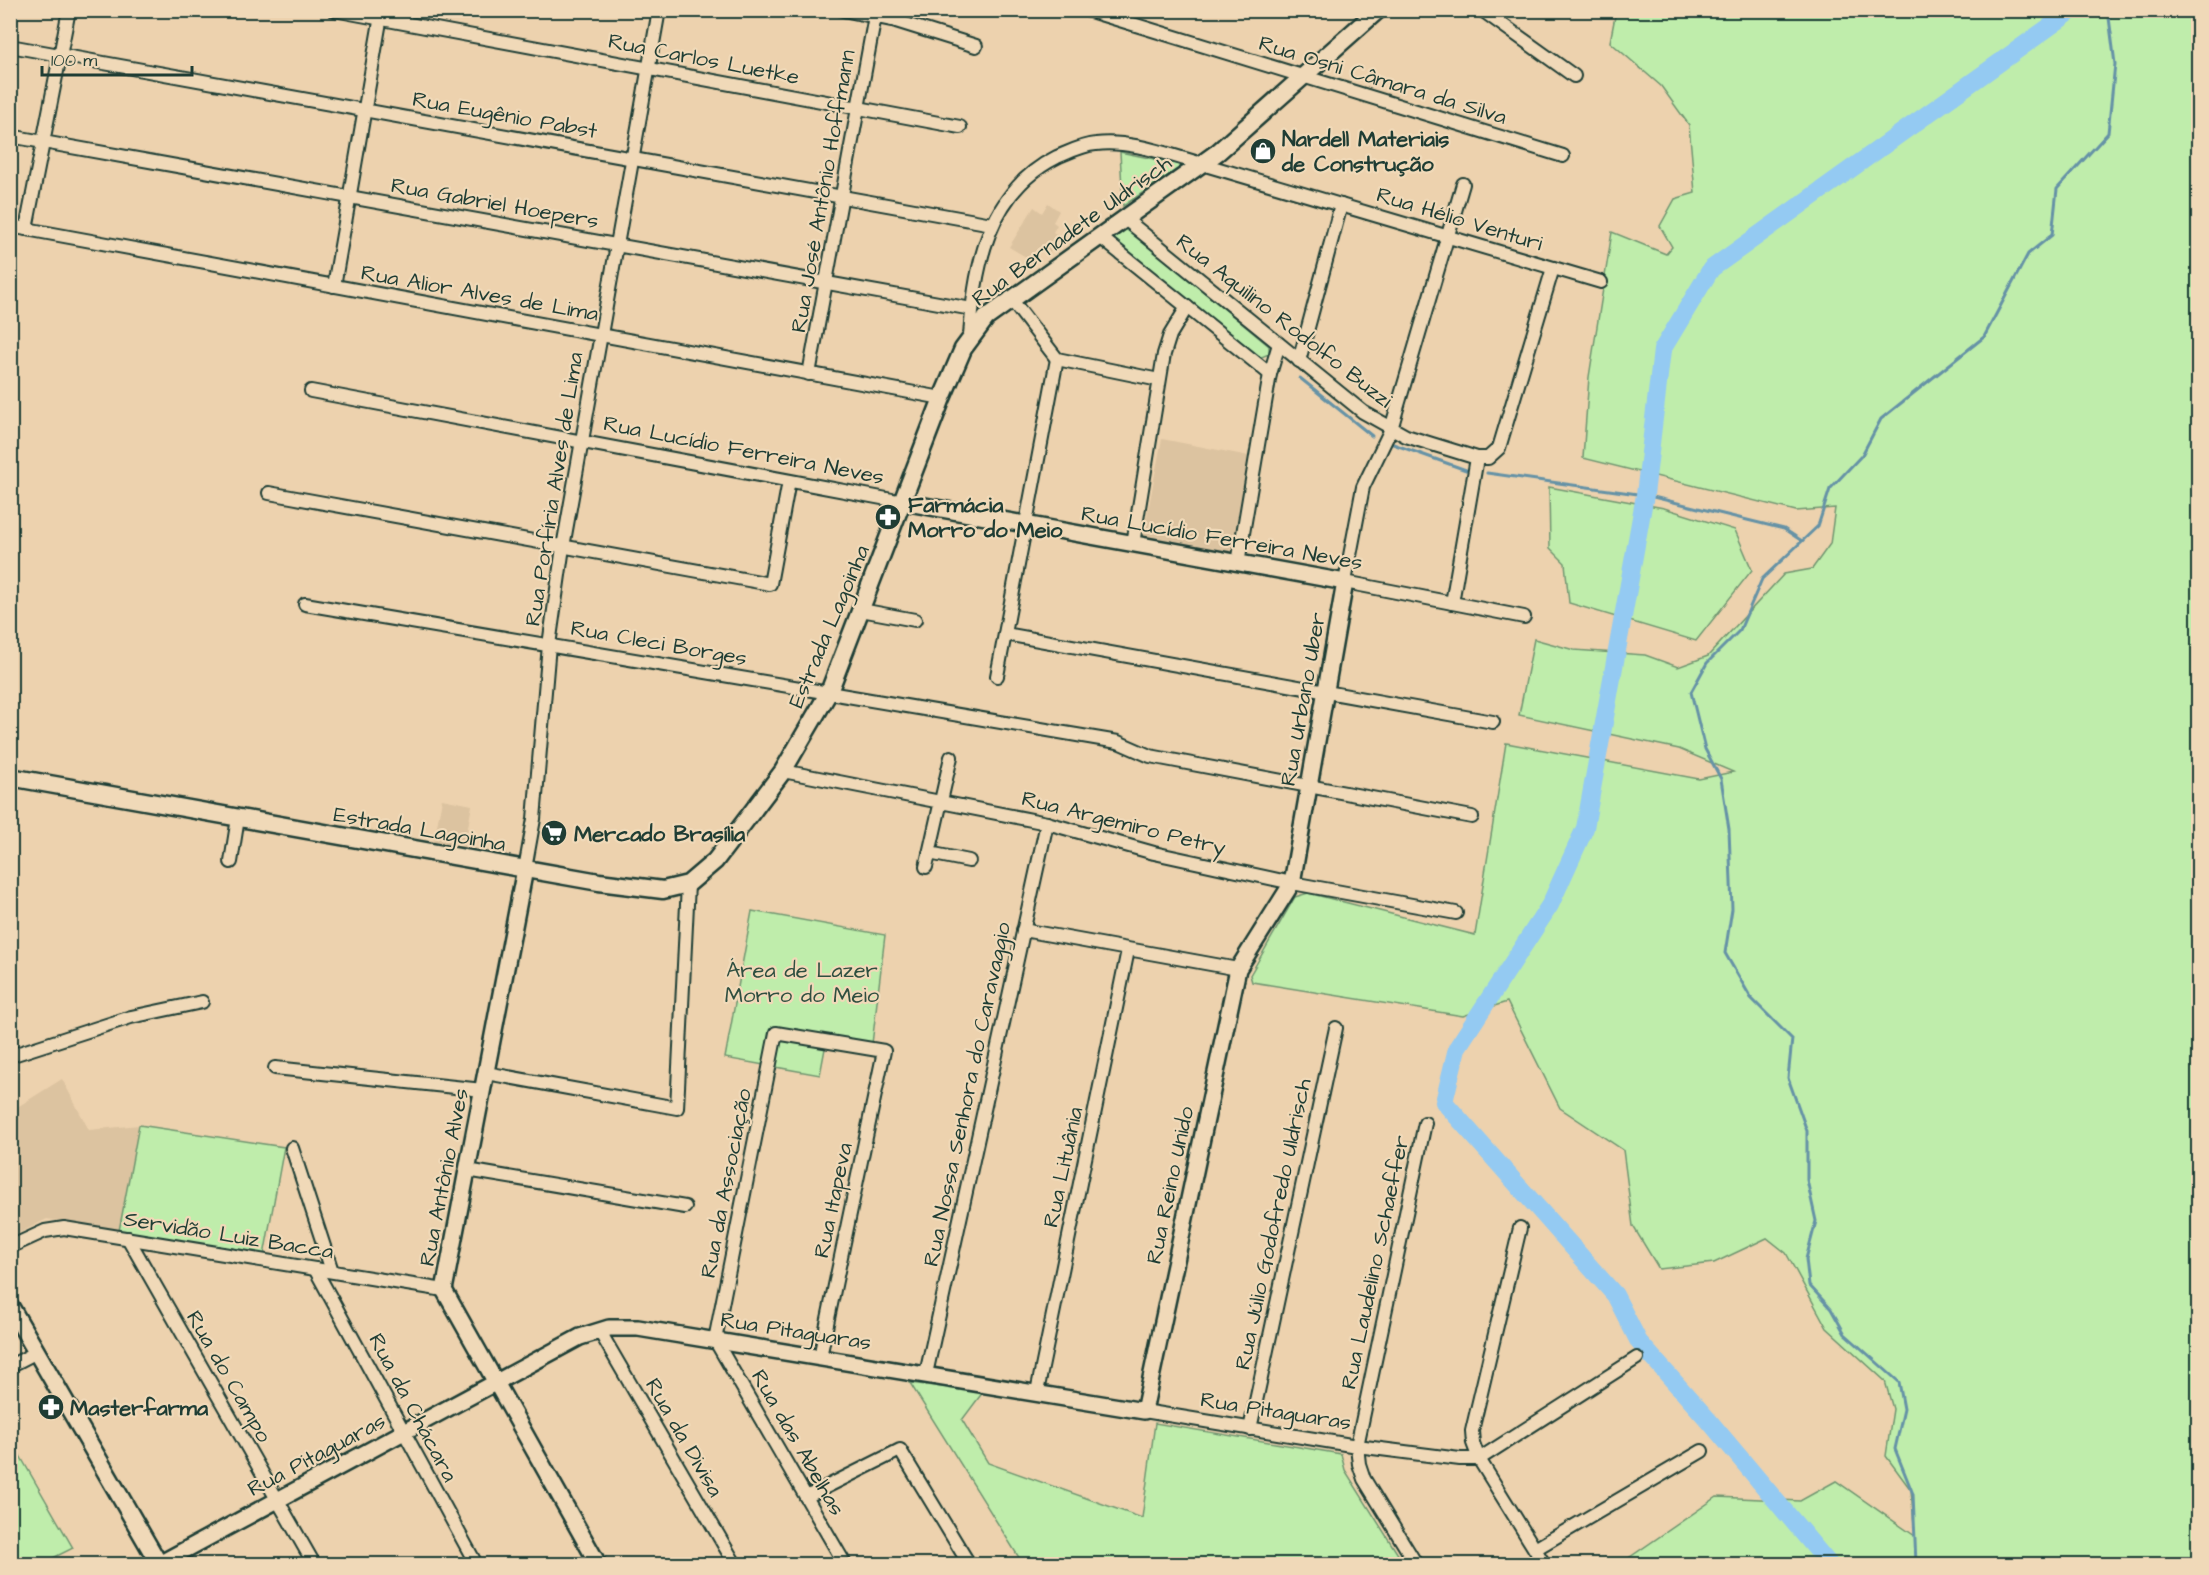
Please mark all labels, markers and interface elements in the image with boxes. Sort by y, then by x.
street label: Rua Carlos Luetke [606,26,802,93]
street label: Rua Osni Câmara da Silva [1255,28,1510,133]
scale bar [42,39,192,77]
street label: Rua José Antônio Hoffmann [783,47,864,335]
text: 100 m [51,48,97,73]
street label: Rua Eugênio Pabst [410,84,600,148]
place label: Nardell Materiais de Construção [1281,124,1449,180]
shop icon: Nardell Materiais de Construção [1248,136,1278,166]
street label: Rua Bernadete Uldrisch [966,148,1178,314]
street label: Rua Gabriel Hoepers [389,170,601,237]
street label: Rua Hélio Venturi [1373,179,1546,259]
street label: Rua Aquilino Rodolfo Buzzi [1169,227,1399,416]
street label: Rua Alior Alves de Lima [359,257,601,330]
street label: Rua Porfíria Alves de Lima [518,350,591,628]
street label: Rua Lucídio Ferreira Neves [601,408,887,493]
place label: Farmácia Morro do Meio [908,490,1063,546]
street label: Rua Lucídio Ferreira Neves [1079,498,1365,578]
pharmacy icon: Farmácia Morro do Meio [873,502,903,532]
street label: Estrada Lagoinha [781,540,879,713]
street label: Rua Urbano Uber [1273,610,1334,789]
street label: Rua Cleci Borges [568,613,749,675]
street label: Rua Argemiro Petry [1018,783,1229,865]
street label: Estrada Lagoinha [331,799,508,861]
supermarket icon: Mercado Brasília [539,818,569,848]
place label: Mercado Brasília [574,819,746,850]
street label: Rua Nossa Senhora do Caravaggio [916,919,1020,1269]
park label: Área de Lazer Morro do Meio [725,955,880,1011]
street label: Rua Júlio Godofredo Uldrisch [1227,1076,1320,1373]
street label: Rua da Associação [693,1085,760,1281]
street label: Rua Antônio Alves [412,1086,477,1269]
street label: Rua Reino Unido [1139,1103,1202,1267]
street label: Rua Lituânia [1036,1104,1091,1230]
street label: Rua Laudelino Schaeffer [1333,1133,1418,1392]
street label: Rua Itapeva [806,1140,861,1261]
street label: Servidão Luiz Bacca [122,1204,336,1267]
street label: Rua Pitaguaras [718,1304,873,1360]
street label: Rua do Campo [178,1305,279,1449]
street label: Rua da Chácara [360,1328,465,1487]
street label: Rua das Abelhas [743,1364,852,1522]
street label: Rua da Divisa [637,1373,730,1503]
street label: Rua Pitaguaras [1198,1384,1353,1440]
pharmacy icon: Masterfarma [36,1392,66,1422]
place label: Masterfarma [70,1393,209,1424]
street label: Rua Pitaguaras [242,1406,392,1506]

